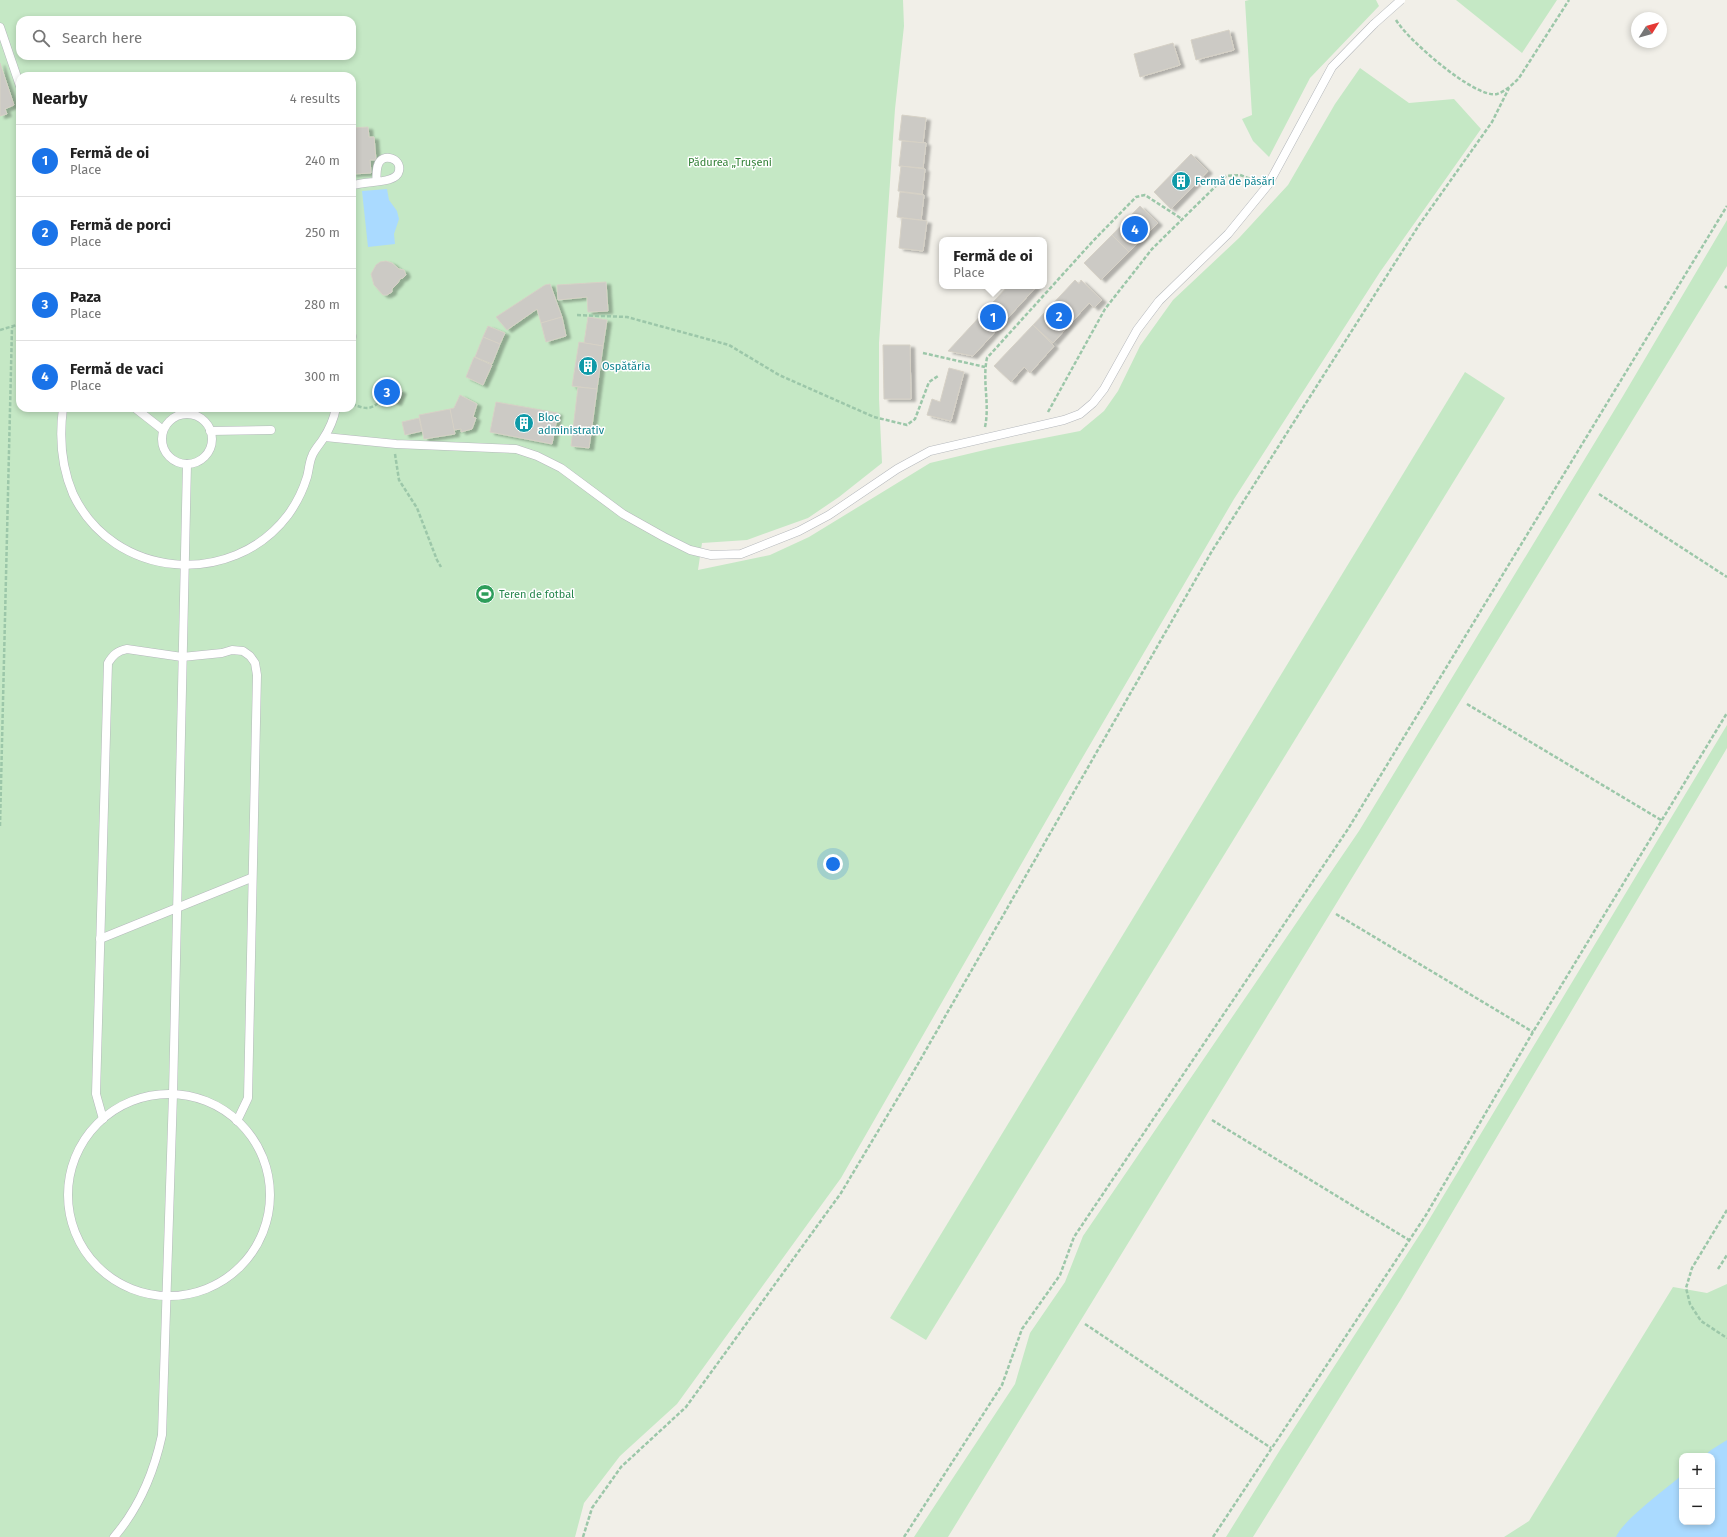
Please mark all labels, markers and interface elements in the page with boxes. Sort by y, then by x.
north arrow [1631,12,1667,48]
search box [16,16,356,60]
icon: search [30,27,52,49]
text: Search here [62,29,142,47]
text: Nearby [32,88,87,109]
text: 4 results [290,91,340,106]
text: Fermă de oi [70,144,149,162]
text: 1 [42,153,48,168]
text: 240 m [305,153,340,168]
park label: Pădurea „Trușeni [688,156,772,169]
text: Place [70,162,101,177]
building icon: Fermă de păsări [1170,170,1192,192]
place label: Fermă de păsări [1195,175,1275,188]
pin: 4 [1122,214,1148,244]
text: Fermă de porci [70,216,171,234]
text: 2 [42,225,48,240]
text: 250 m [305,225,340,240]
text: Place [70,234,101,249]
popup [939,237,1047,289]
text: Fermă de oi [953,247,1033,265]
text: Place [953,265,985,280]
text: Paza [70,288,101,306]
text: 3 [42,297,48,312]
text: 280 m [305,297,340,312]
pin: 2 [1046,301,1072,331]
pin: 1 [980,302,1006,332]
text: Place [70,306,101,321]
building icon: Ospătăria [577,355,599,377]
text: Fermă de vaci [70,360,163,378]
place label: Ospătăria [602,360,650,373]
text: 4 [41,369,49,384]
text: 300 m [304,369,340,384]
pin: 3 [374,377,400,407]
text: Place [70,378,101,393]
place label: Bloc administrativ [538,411,605,437]
building icon: Bloc administrativ [513,412,535,434]
sports icon: Teren de fotbal [474,583,496,605]
place label: Teren de fotbal [499,588,574,601]
your location [823,854,843,874]
map controls [1679,1453,1715,1525]
button: + [1679,1453,1715,1489]
button: − [1679,1489,1715,1525]

